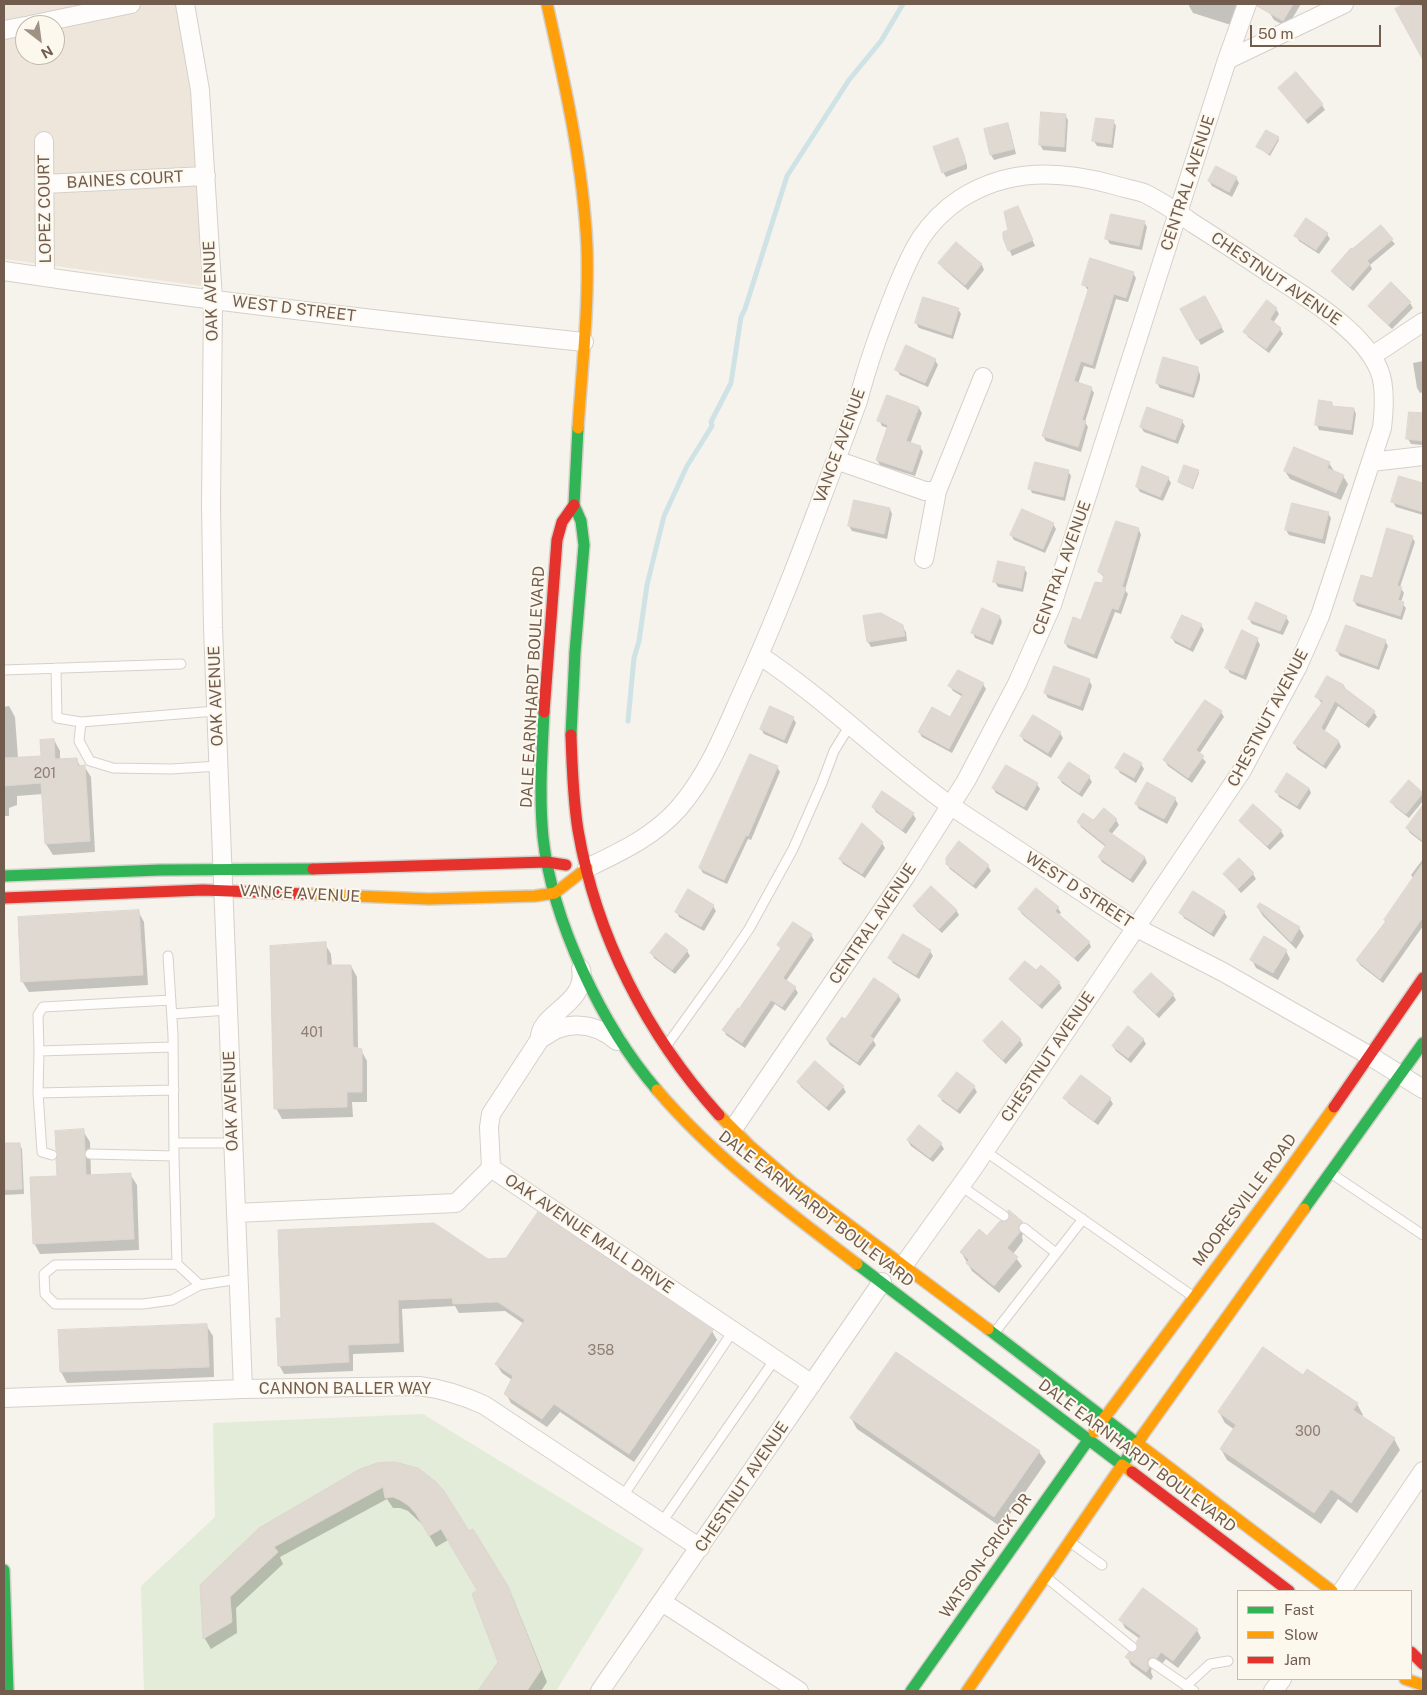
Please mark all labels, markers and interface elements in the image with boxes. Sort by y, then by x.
north arrow [15,15,65,65]
scale bar [1252,15,1383,47]
text: 50 m [1258,25,1293,42]
text: N [38,42,56,62]
street label: CENTRAL AVENUE [1157,113,1219,253]
street label: LOPEZ COURT [34,154,56,264]
street label: BAINES COURT [66,167,184,193]
street label: CHESTNUT AVENUE [1207,228,1345,330]
street label: OAK AVENUE [200,240,222,342]
street label: WEST D STREET [231,292,357,326]
street label: VANCE AVENUE [810,386,870,506]
street label: CENTRAL AVENUE [1029,498,1095,638]
street label: DALE EARNHARDT BOULEVARD [517,565,549,809]
street label: OAK AVENUE [205,645,227,747]
street label: CHESTNUT AVENUE [1224,646,1312,790]
house number: 201 [34,766,56,782]
street label: WEST D STREET [1022,848,1136,932]
street label: CENTRAL AVENUE [826,860,920,988]
street label: VANCE AVENUE [239,881,361,907]
street label: CHESTNUT AVENUE [997,988,1099,1126]
house number: 401 [300,1025,324,1041]
street label: OAK AVENUE [220,1050,242,1152]
street label: DALE EARNHARDT BOULEVARD [715,1127,917,1291]
street label: MOORESVILLE ROAD [1189,1130,1301,1270]
street label: OAK AVENUE MALL DRIVE [501,1170,677,1298]
house number: 358 [588,1343,614,1359]
street label: DALE EARNHARDT BOULEVARD [1034,1375,1240,1537]
street label: CANNON BALLER WAY [259,1379,431,1399]
street label: CHESTNUT AVENUE [691,1418,793,1556]
house number: 300 [1295,1424,1321,1440]
street label: WATSON-CRICK DR [936,1490,1036,1622]
legend [1237,1590,1412,1680]
text: Fast [1284,1601,1314,1618]
text: Slow [1284,1626,1318,1643]
text: Jam [1284,1651,1311,1668]

